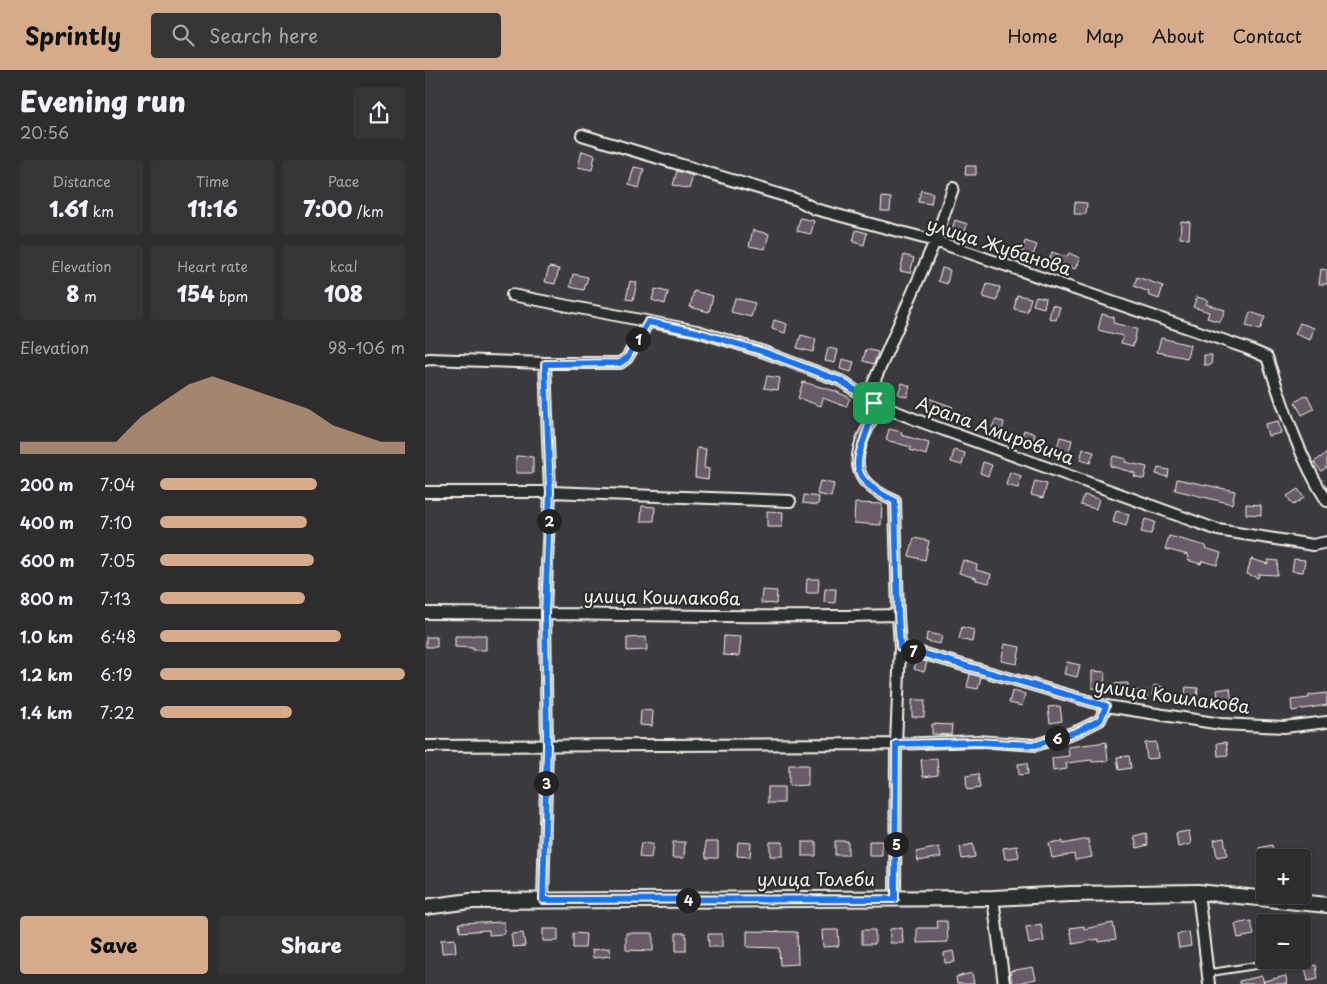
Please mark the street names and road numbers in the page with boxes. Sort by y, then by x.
street label: улица Жубанова [924,209,1076,282]
street label: Арапа Амировича [913,388,1079,471]
street label: улица Кошлакова [583,582,741,611]
street label: улица Кошлакова [1093,671,1253,720]
street label: улица Толеби [757,865,875,892]

